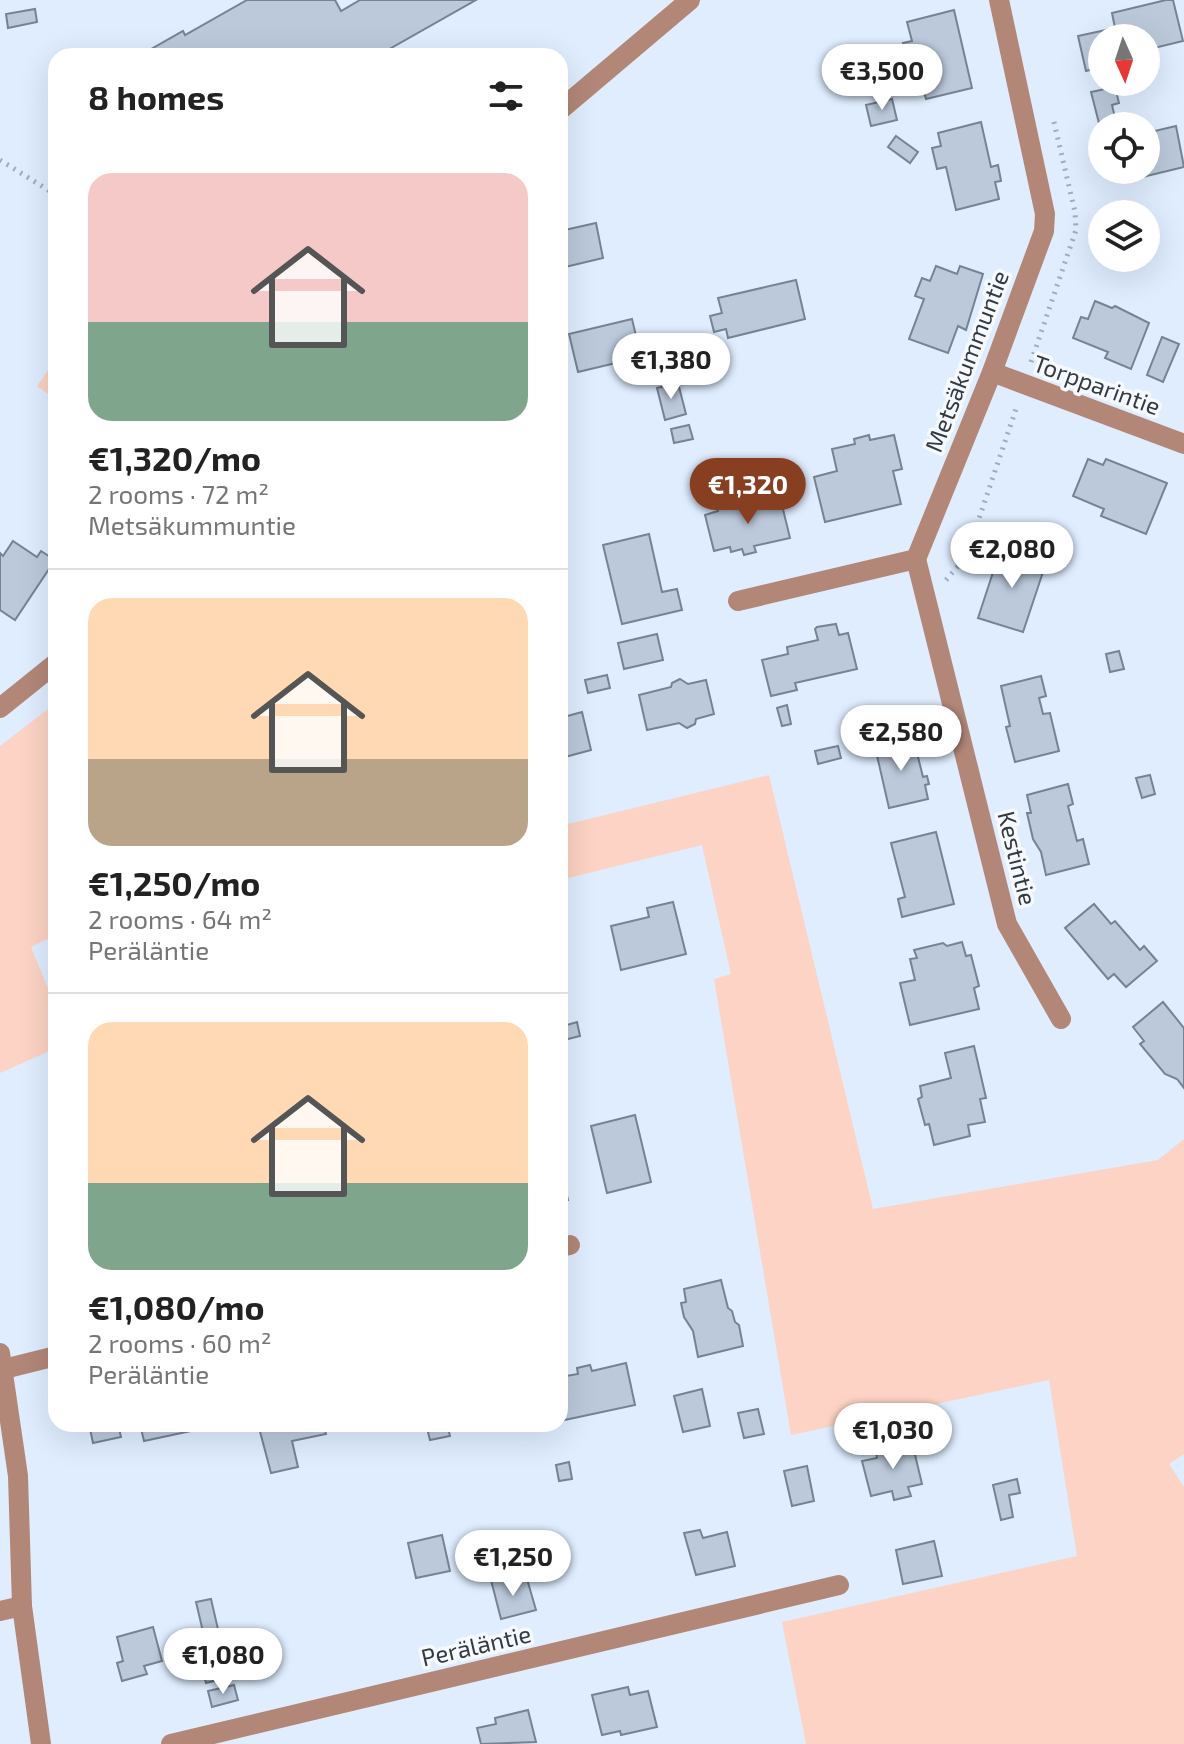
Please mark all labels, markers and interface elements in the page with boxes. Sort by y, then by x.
north arrow [1088,24,1160,96]
map controls [1088,24,1160,272]
pin: €3,500 [817,44,947,112]
text: €3,500 [840,54,924,85]
icon: filters [484,74,528,118]
text: 8 homes [88,76,224,117]
button: locate [1088,112,1160,184]
button: layers [1088,200,1160,272]
icon: home [236,225,380,369]
street label: Metsäkummuntie [918,266,1014,456]
pin: €1,380 [606,333,736,401]
text: €1,380 [630,343,712,374]
street label: Torpparintie [1030,348,1164,420]
text: €1,320/mo [88,437,261,478]
pin: €1,320 [683,458,813,526]
text: €1,320 [708,468,788,499]
text: 2 rooms · 72 m² [88,478,269,509]
text: Metsäkummuntie [88,509,296,540]
pin: €2,080 [947,522,1077,590]
text: €2,080 [968,532,1056,563]
icon: home [236,650,380,794]
pin: €2,580 [836,705,966,773]
text: €2,580 [858,715,944,746]
street label: Kestintie [992,808,1044,908]
text: €1,250/mo [88,862,260,903]
text: 2 rooms · 64 m² [88,903,272,934]
text: Peräläntie [88,934,209,965]
icon: home [236,1074,380,1218]
text: €1,080/mo [88,1286,265,1327]
text: 2 rooms · 60 m² [88,1327,272,1358]
text: Peräläntie [88,1358,209,1389]
pin: €1,030 [828,1403,958,1471]
text: €1,030 [852,1413,934,1444]
pin: €1,250 [448,1530,578,1598]
text: €1,250 [473,1540,553,1571]
street label: Peräläntie [418,1618,534,1672]
pin: €1,080 [158,1628,288,1696]
text: €1,080 [181,1638,265,1669]

